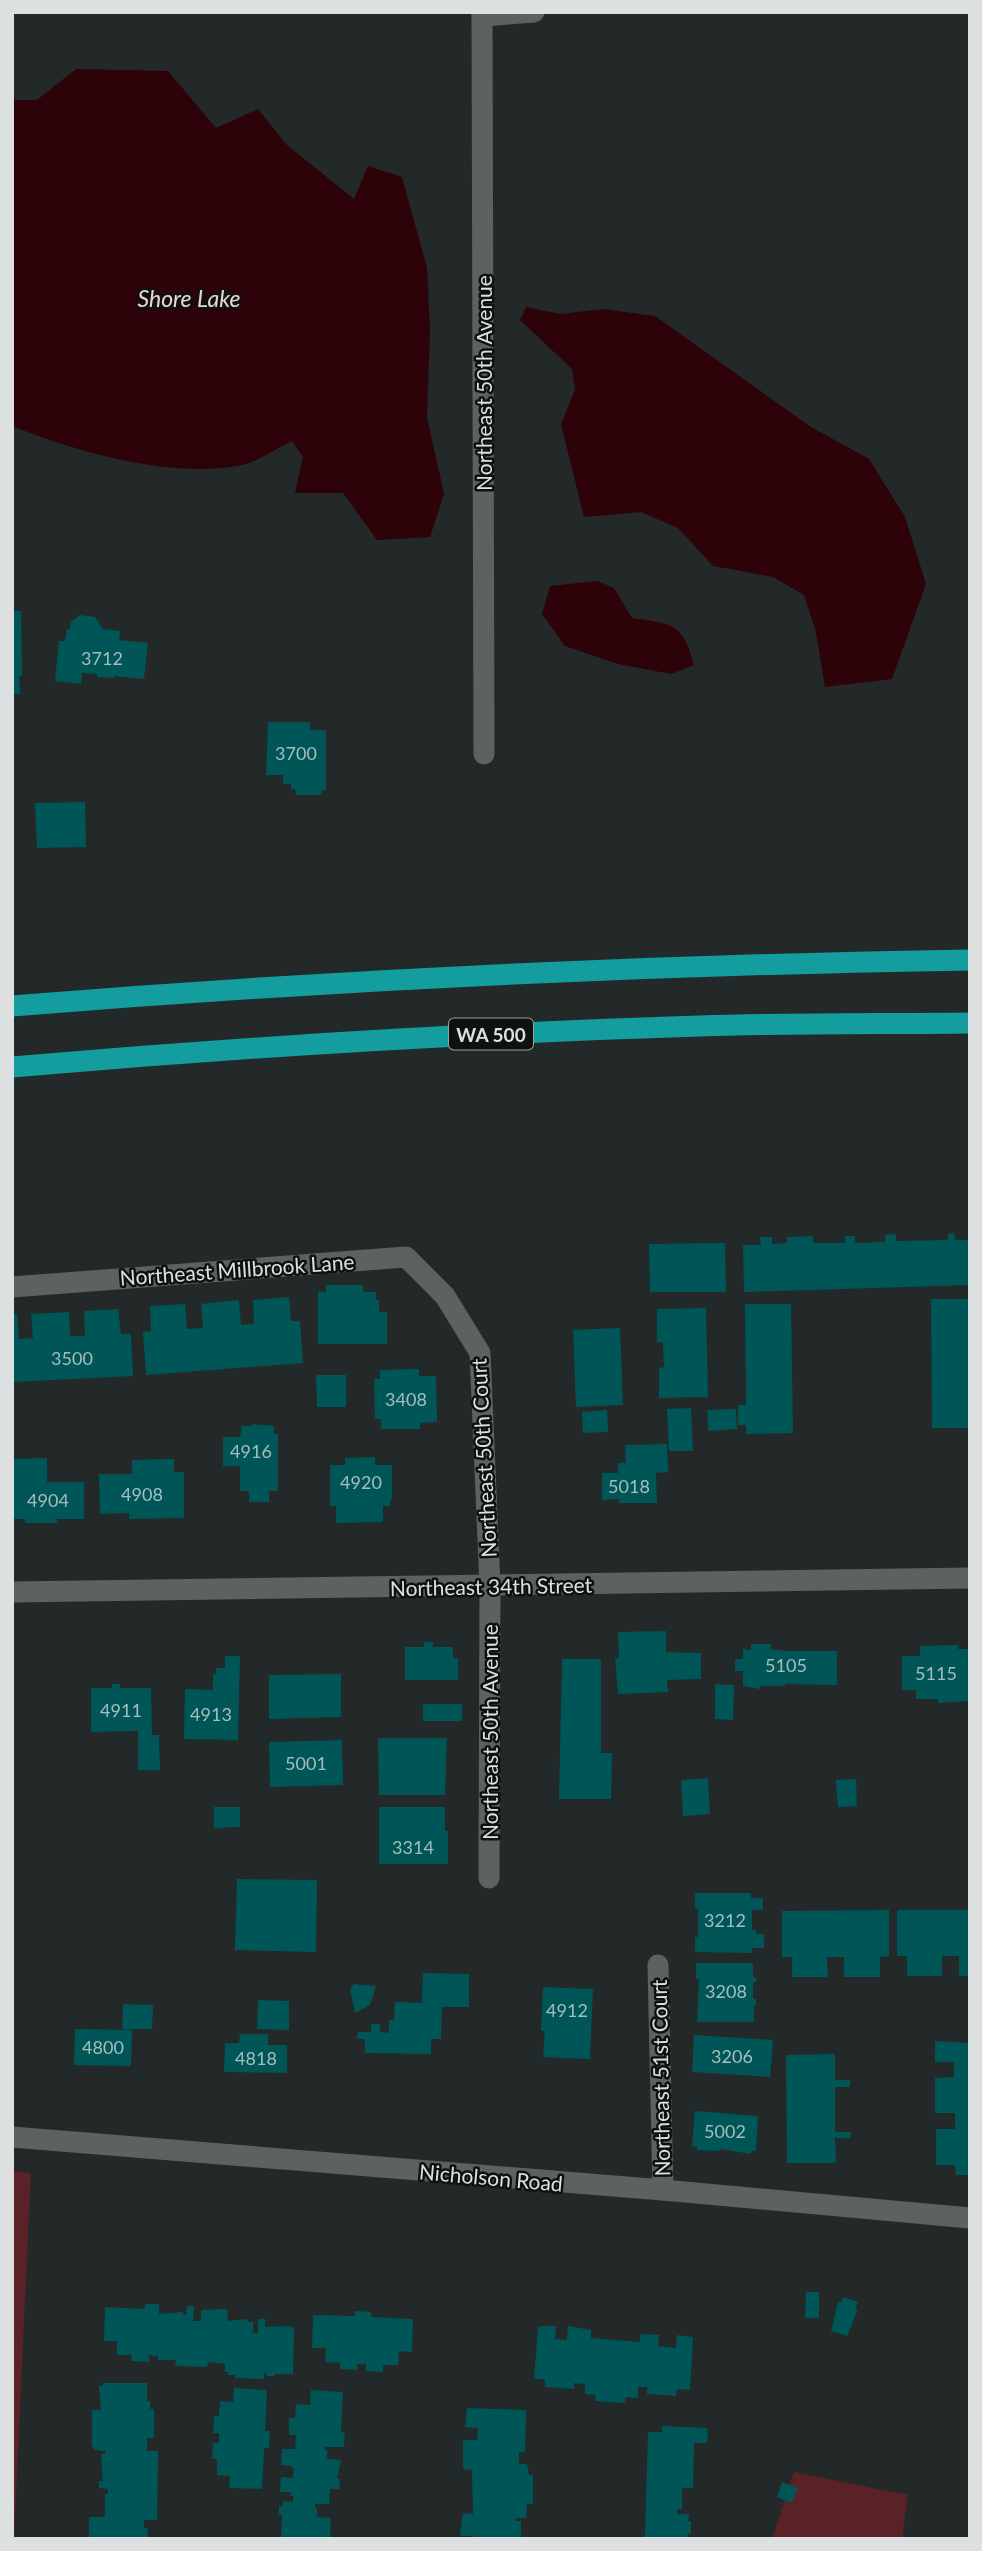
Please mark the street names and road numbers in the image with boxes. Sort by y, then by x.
street label: Northeast 50th Avenue [471,275,496,491]
road number: WA 500 [449,1018,533,1050]
street label: Northeast Millbrook Lane [119,1248,355,1290]
street label: Northeast 50th Court [465,1357,501,1558]
street label: Northeast 34th Street [390,1572,593,1600]
street label: Northeast 50th Avenue [477,1624,502,1840]
street label: Northeast 51st Court [646,1979,674,2177]
street label: Nicholson Road [418,2158,564,2196]

